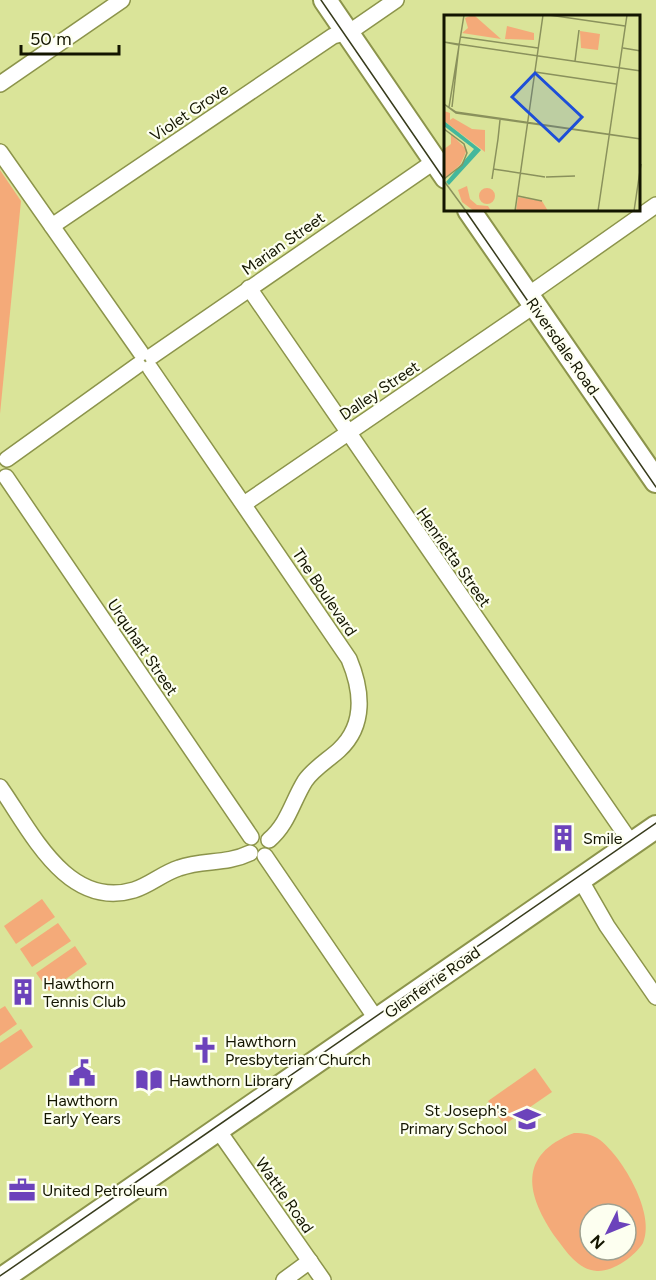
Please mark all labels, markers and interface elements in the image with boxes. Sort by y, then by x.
inset map [444,15,641,212]
scale bar [21,18,118,56]
text: 50 m [30,28,72,50]
street label: Violet Grove [147,79,232,145]
street label: Marian Street [238,208,328,279]
street label: Riversdale Road [522,294,603,398]
street label: Dalley Street [336,357,423,424]
street label: Henrietta Street [412,504,495,610]
street label: The Boulevard [288,545,361,640]
street label: Urquhart Street [103,595,182,699]
building icon: Smile [548,823,578,853]
place label: Smile [583,829,623,848]
street label: Glenferrie Road [381,943,484,1022]
place label: Hawthorn Tennis Club [43,974,126,1011]
building icon: Hawthorn Tennis Club [8,977,38,1007]
place label: Hawthorn Presbyterian Church [225,1032,371,1069]
church icon: Hawthorn Presbyterian Church [190,1035,220,1065]
public building icon: Hawthorn Early Years [67,1058,97,1088]
library icon: Hawthorn Library [134,1065,164,1095]
place label: Hawthorn Library [169,1071,294,1090]
place label: Hawthorn Early Years [43,1091,121,1128]
place label: St Joseph's Primary School [400,1101,507,1138]
school or university icon: St Joseph's Primary School [512,1104,542,1134]
street label: Wattle Road [252,1154,318,1237]
office icon: United Petroleum [7,1175,37,1205]
place label: United Petroleum [42,1181,167,1200]
north arrow [578,1202,638,1262]
text: N [586,1231,609,1253]

